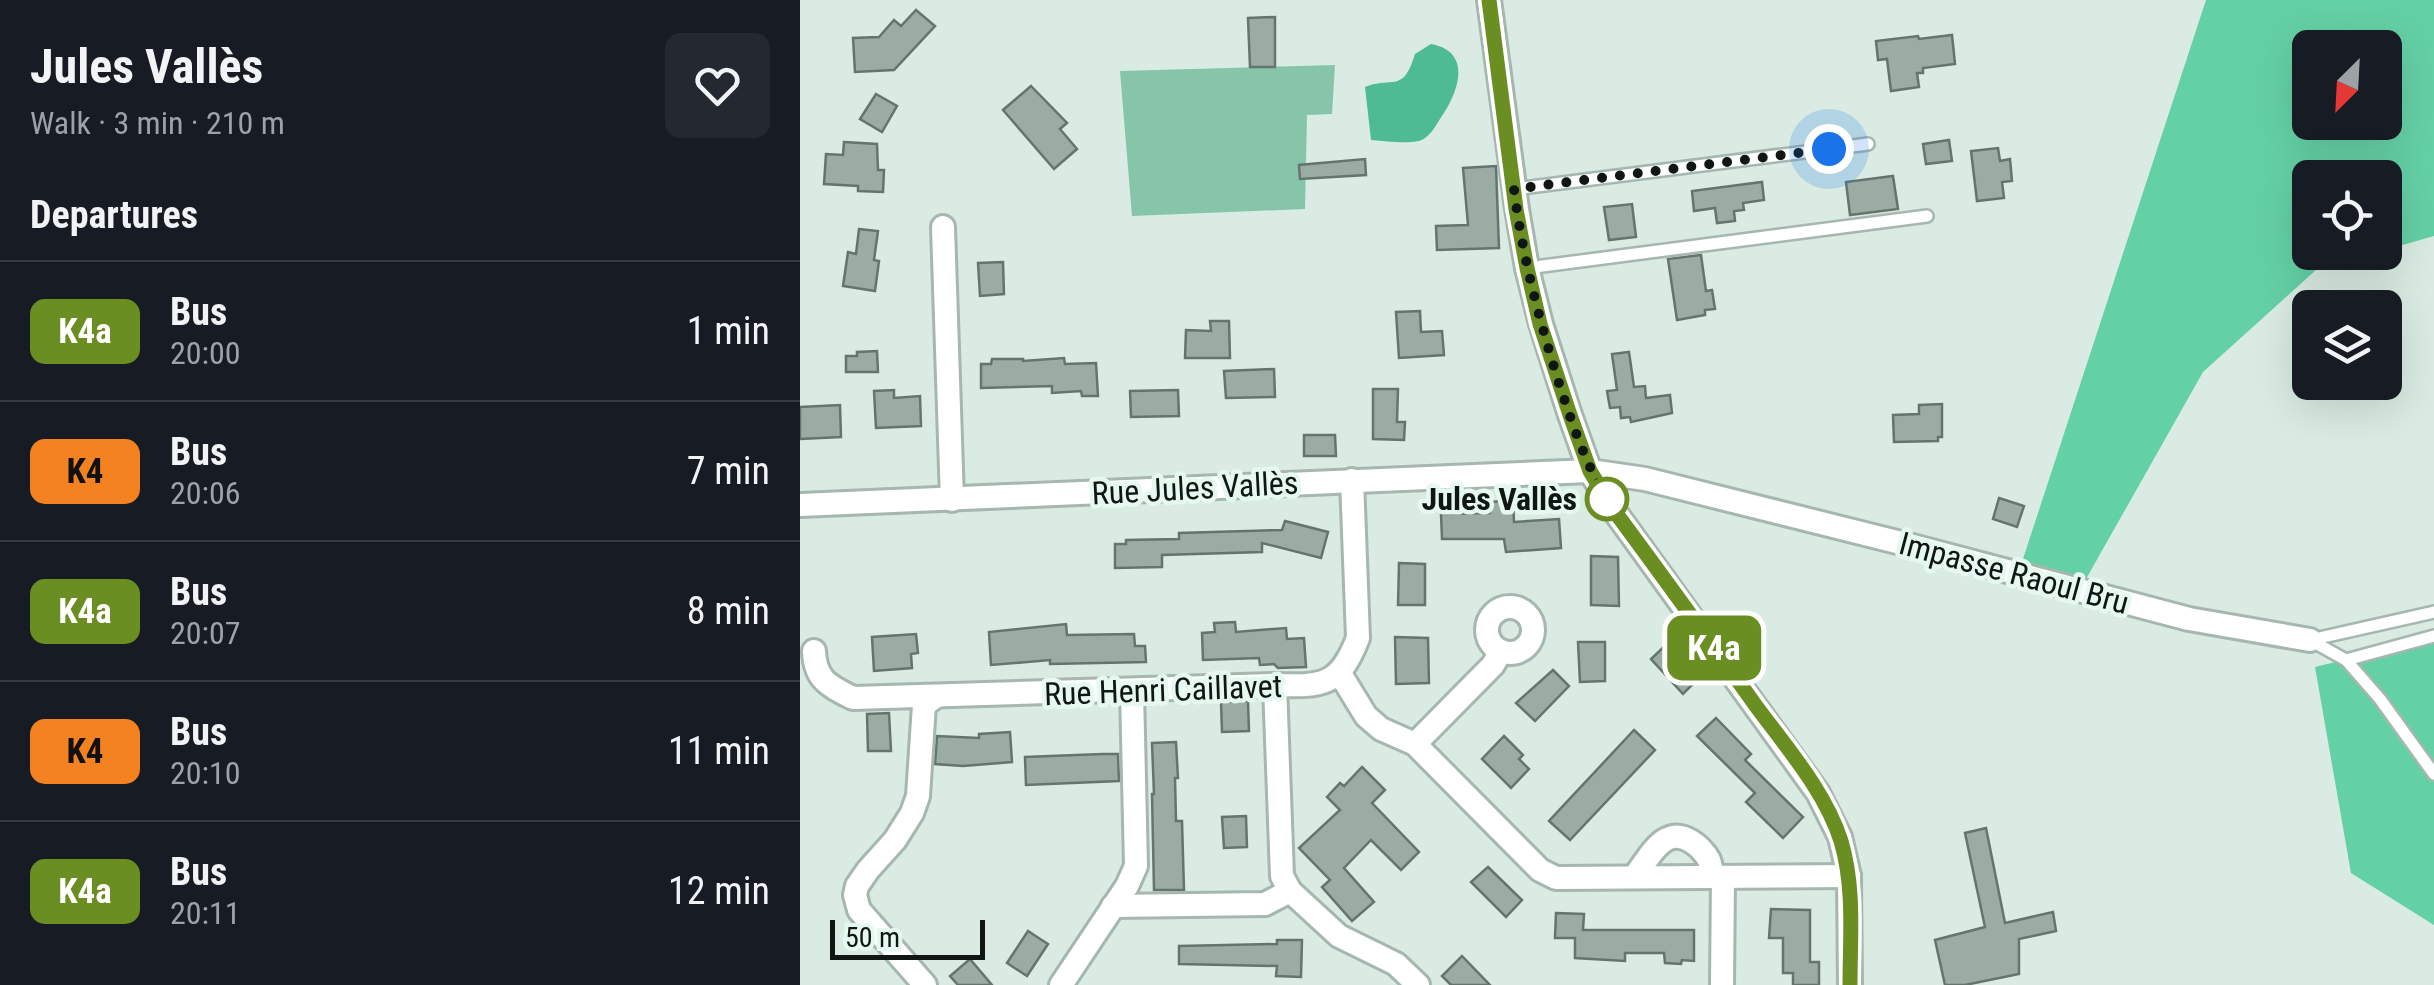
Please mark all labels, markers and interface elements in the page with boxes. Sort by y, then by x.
north arrow [2292,30,2402,140]
map controls [2292,30,2402,400]
button: heart [665,33,770,138]
text: Jules Vallès [30,38,263,95]
text: Walk · 3 min · 210 m [30,104,285,142]
your location [1804,124,1854,174]
button: locate [2292,160,2402,270]
text: Departures [30,193,198,237]
text: Bus [170,290,227,334]
button: layers [2292,290,2402,400]
text: 1 min [687,309,770,353]
text: K4a [58,311,112,352]
text: 20:00 [170,334,241,372]
text: Bus [170,430,227,474]
text: 7 min [687,449,770,493]
text: K4 [66,451,104,492]
street label: Rue Jules Vallès [1091,464,1299,512]
text: 20:06 [170,474,241,512]
marker: Jules Vallès [1586,478,1628,520]
place label: Jules Vallès [1421,480,1577,518]
street label: Impasse Raoul Bru [1895,524,2133,622]
text: Bus [170,570,227,614]
text: 8 min [687,589,770,633]
text: K4a [58,591,112,632]
text: 20:07 [170,614,241,652]
line badge: K4a [1656,616,1772,680]
text: K4a [1687,628,1741,669]
street label: Rue Henri Caillavet [1043,667,1283,713]
text: Bus [170,710,227,754]
text: 11 min [668,729,770,773]
text: K4 [66,731,104,772]
text: 20:10 [170,754,241,792]
text: Bus [170,850,227,894]
text: 12 min [668,869,770,913]
text: K4a [58,871,112,912]
text: 20:11 [170,894,241,932]
scale bar [830,915,985,960]
text: 50 m [845,921,900,954]

